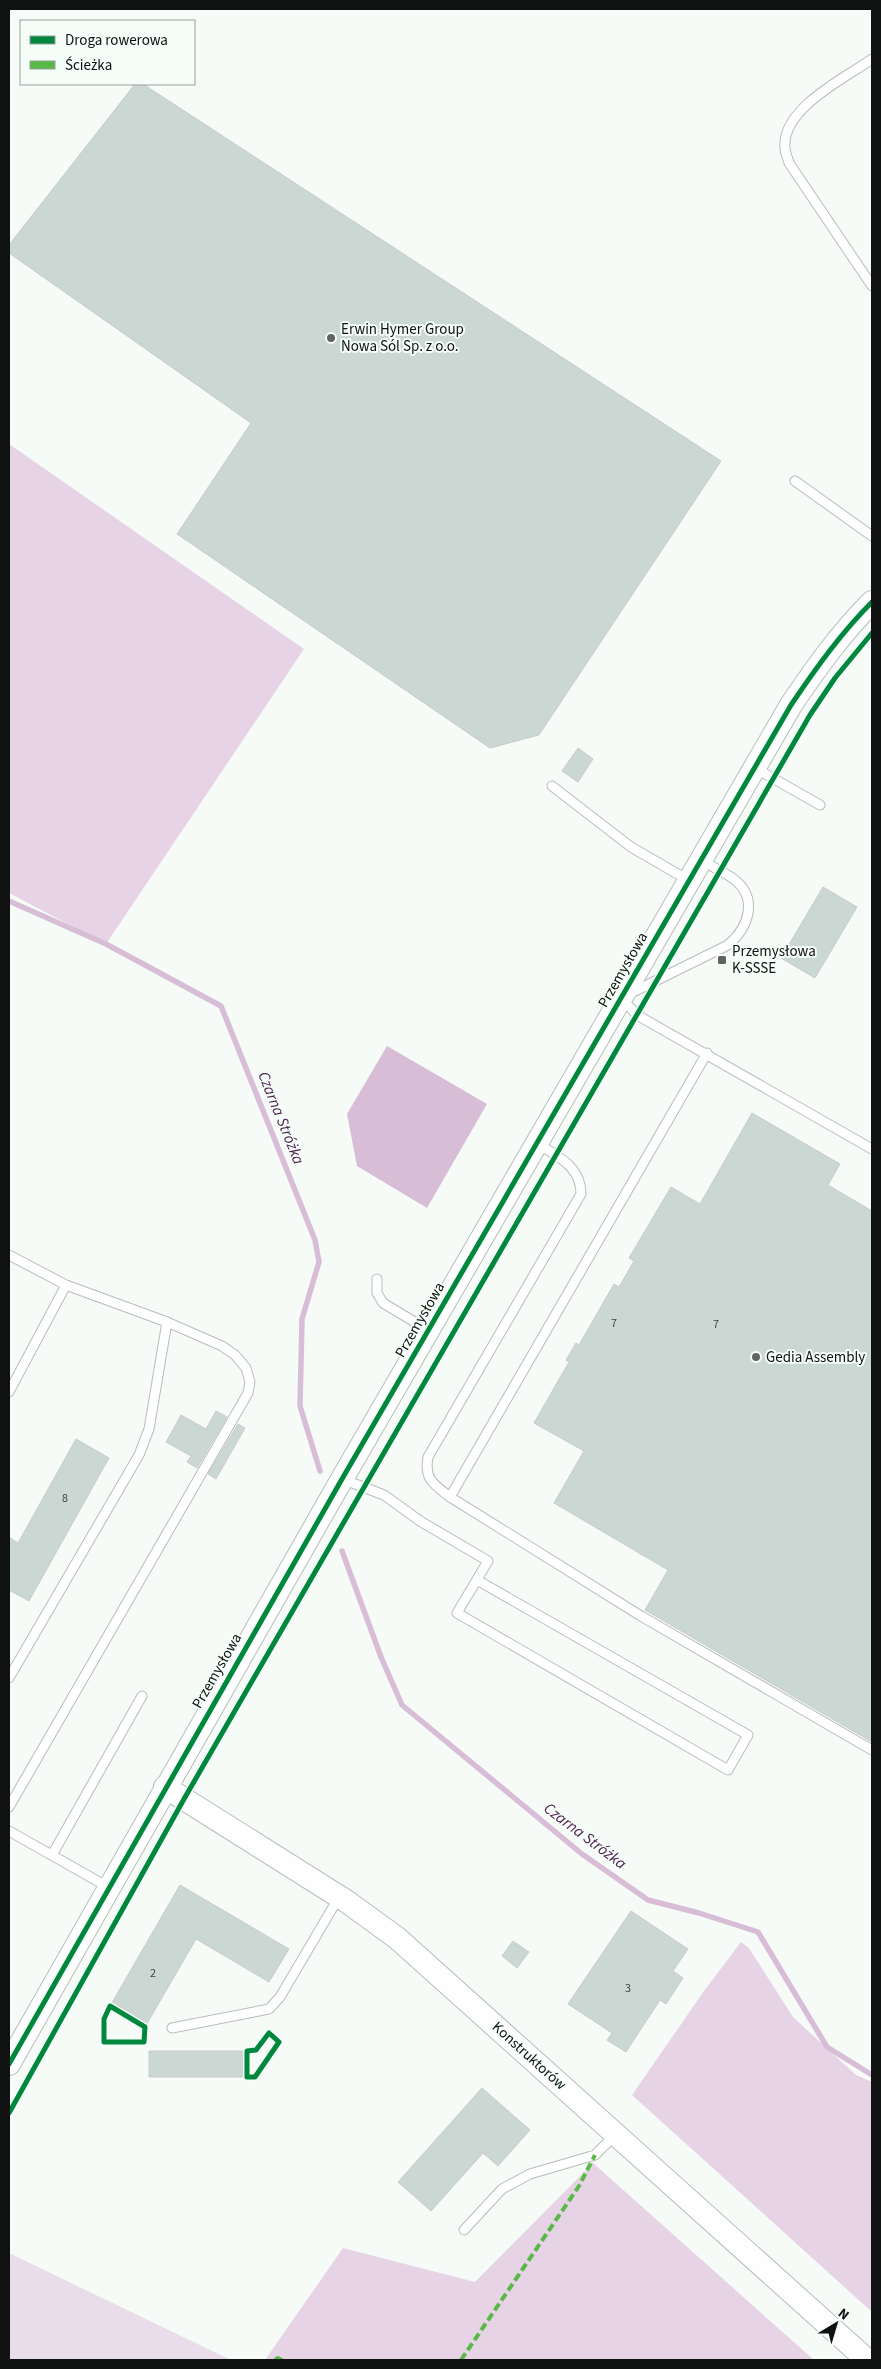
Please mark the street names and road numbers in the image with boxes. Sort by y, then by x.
street label: Przemysłowa [593,928,653,1012]
street label: Przemysłowa [390,1278,450,1362]
street label: Przemysłowa [187,1629,247,1713]
street label: Konstruktorów [487,2017,571,2095]

